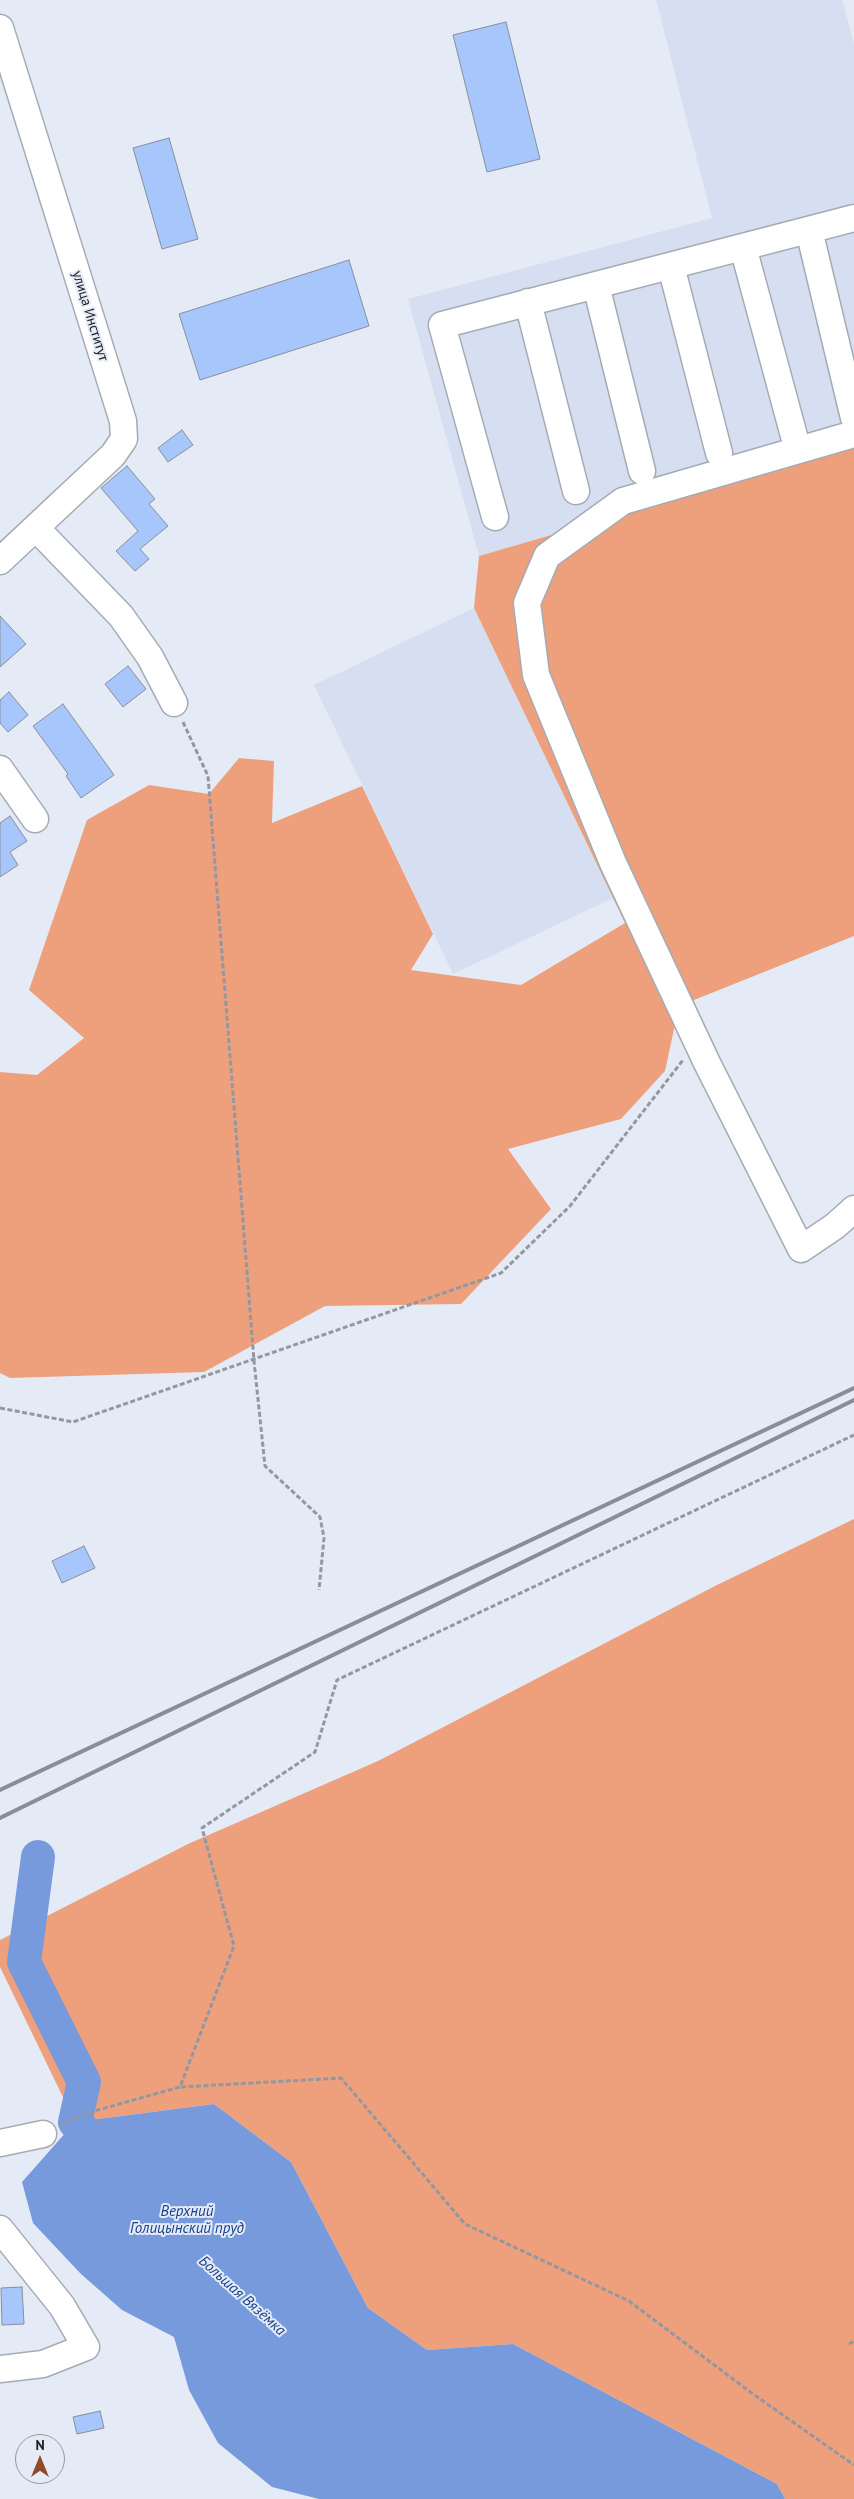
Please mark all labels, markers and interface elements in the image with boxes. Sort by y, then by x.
street label: улица Институт [68,269,112,363]
water label: Верхний Голицынский пруд [130,2203,244,2238]
water label: Большая Вязёмка [195,2252,289,2340]
north arrow [15,2434,65,2484]
text: N [35,2436,45,2454]

